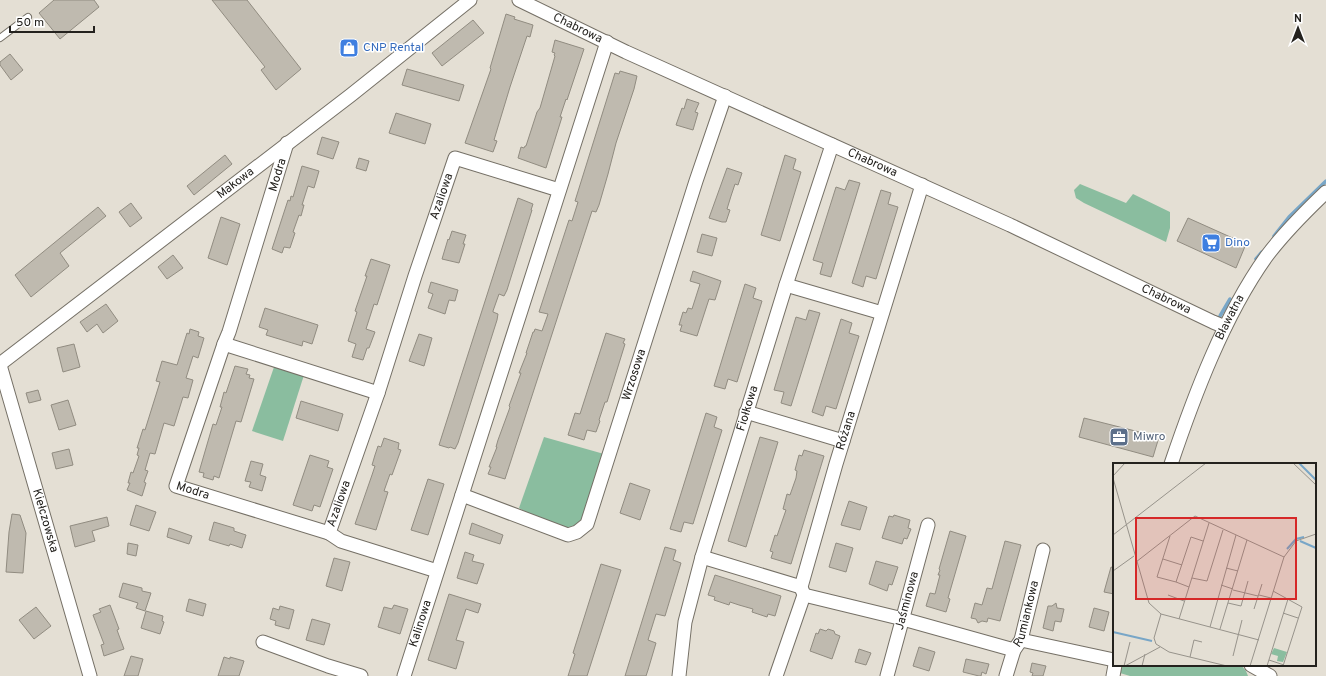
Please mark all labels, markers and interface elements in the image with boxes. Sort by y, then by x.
scale bar [10,8,94,34]
north arrow [1278,8,1318,48]
street label: Chabrowa [550,10,605,47]
text: N [1294,12,1302,26]
text: 50 m [16,15,44,31]
shop icon: CNP Rental [338,37,360,59]
place label: CNP Rental [363,40,424,56]
street label: Chabrowa [845,145,900,181]
street label: Modra [265,156,291,194]
street label: Makowa [214,164,258,203]
street label: Azaliowa [427,171,457,222]
supermarket icon: Dino [1200,232,1222,254]
place label: Dino [1225,235,1250,251]
street label: Chabrowa [1138,281,1193,318]
street label: Bławatna [1212,292,1249,343]
street label: Wrzosowa [619,347,650,403]
street label: Fiołkowa [733,384,762,433]
street label: Różana [833,409,860,452]
office icon: Miwro [1108,426,1130,448]
place label: Miwro [1133,429,1166,445]
inset map [1113,463,1316,666]
street label: Modra [174,478,211,504]
street label: Azaliowa [324,478,355,529]
street label: Kiełczowska [28,487,62,554]
street label: Jaśminowa [892,570,923,632]
street label: Rumiankowa [1010,579,1043,651]
street label: Kalinowa [406,598,436,649]

